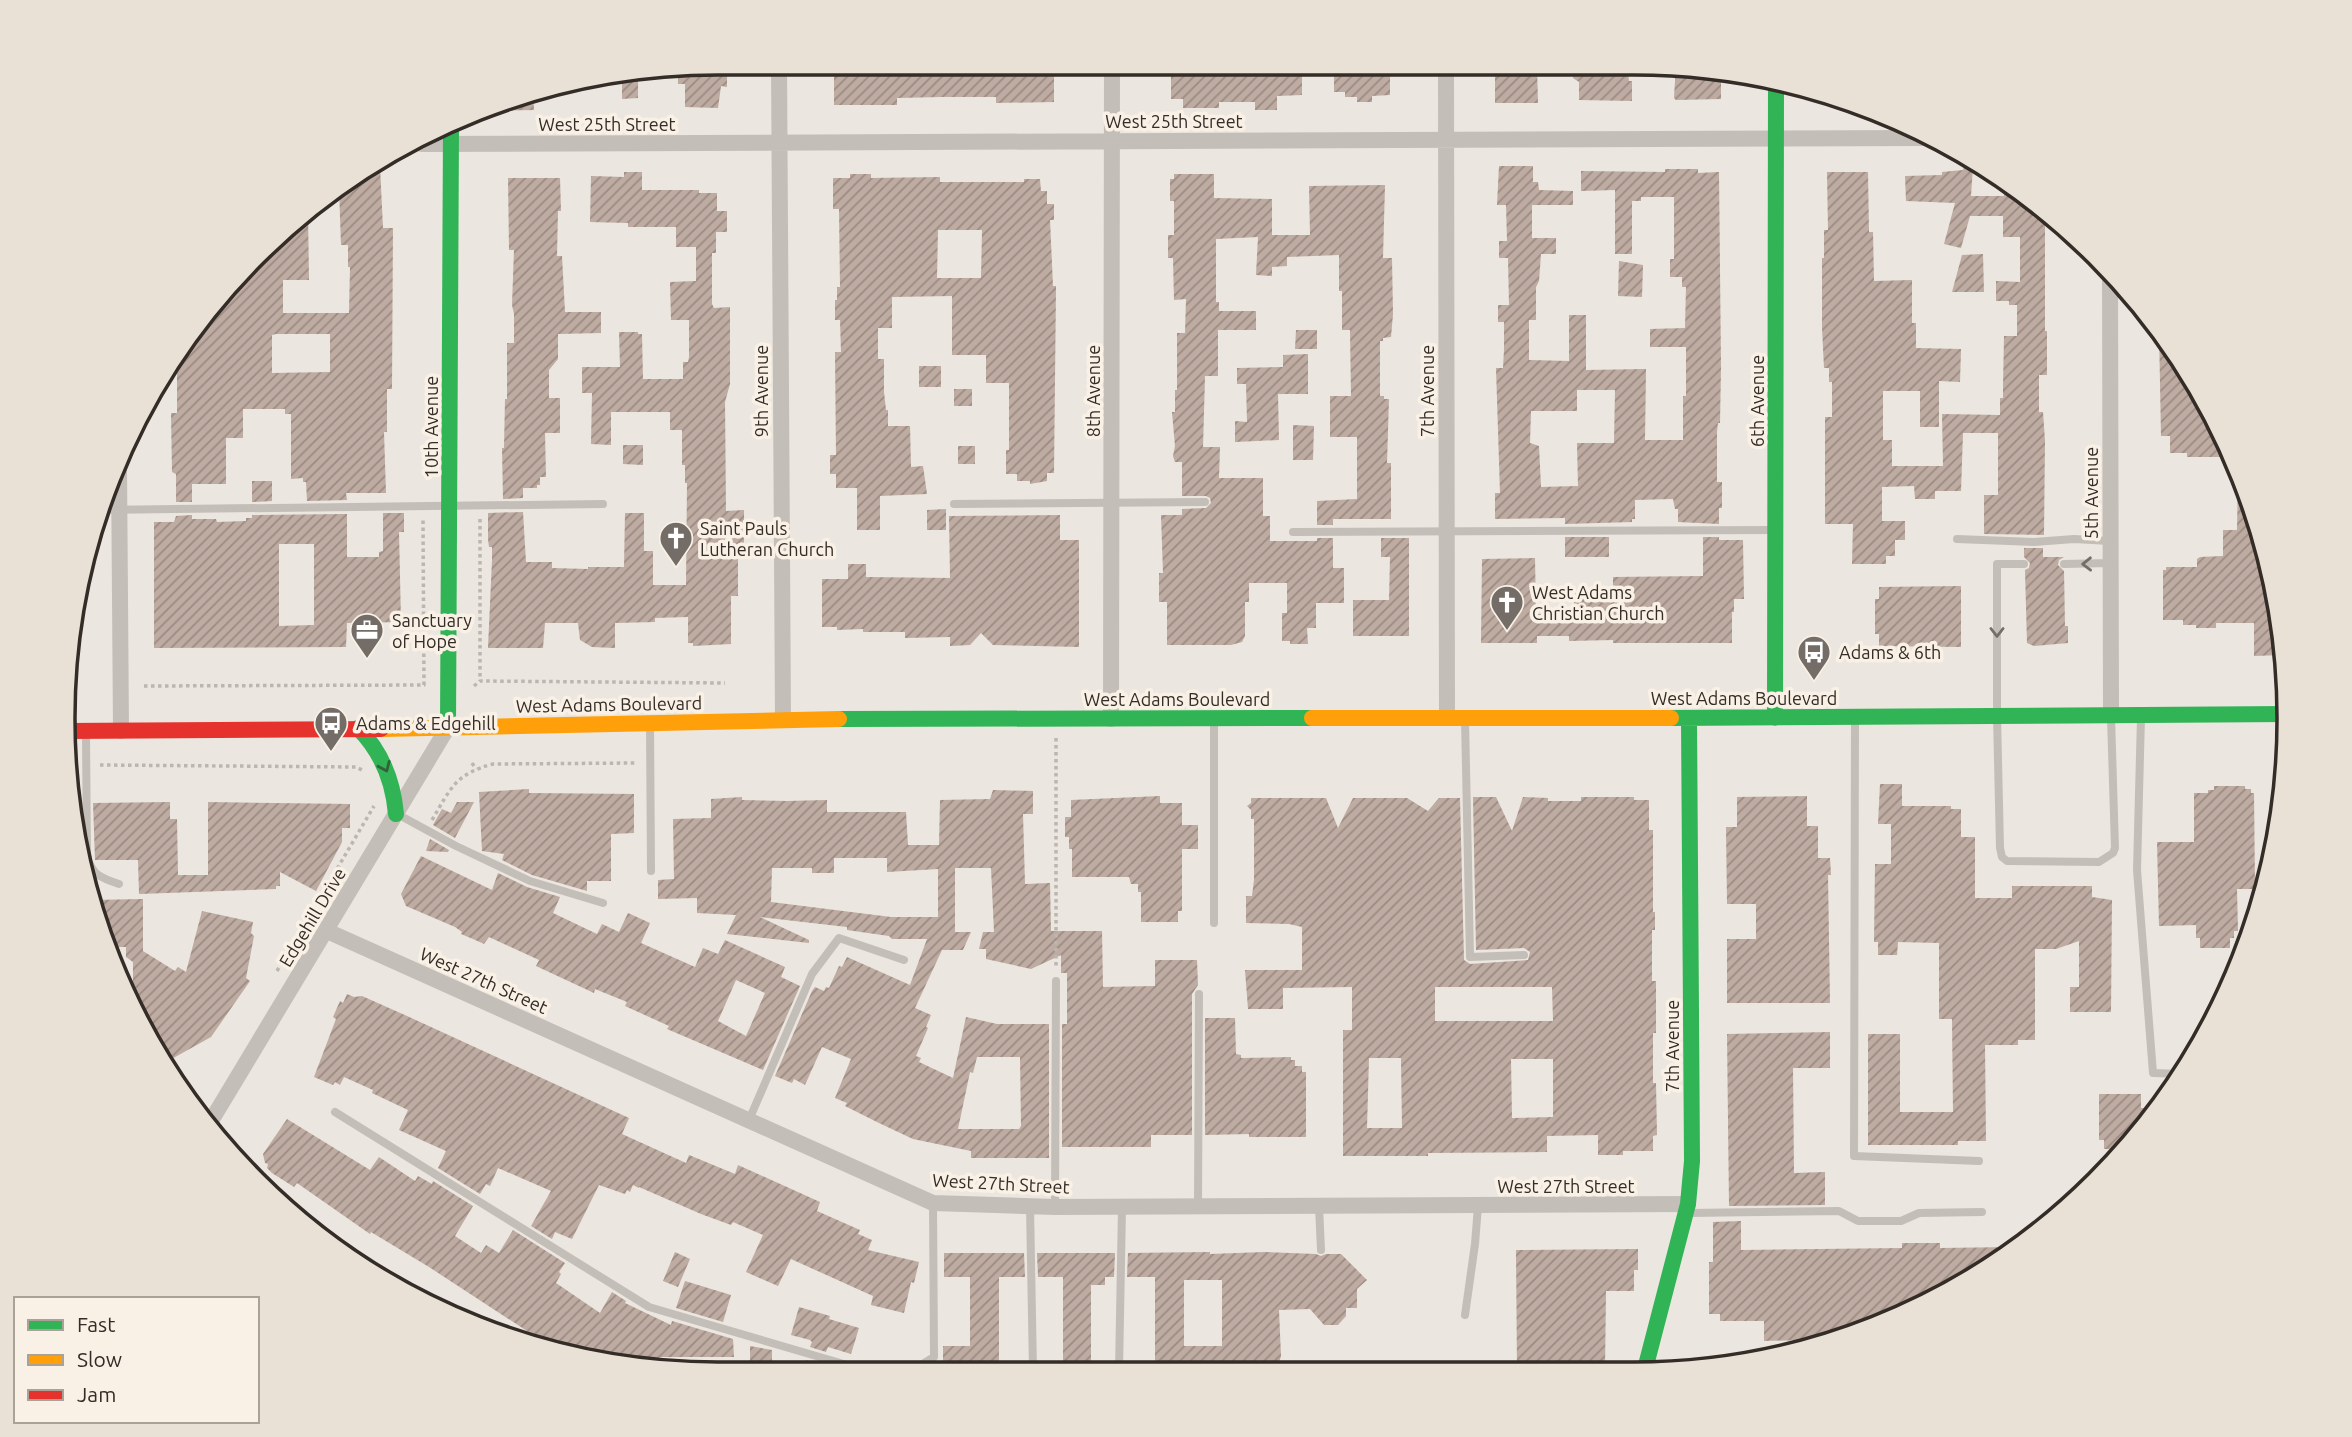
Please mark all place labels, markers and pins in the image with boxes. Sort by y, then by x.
place label: Saint Pauls Lutheran Church [700,518,834,559]
church icon: Saint Pauls Lutheran Church [657,519,695,568]
place label: West Adams Christian Church [1532,582,1664,623]
church icon: West Adams Christian Church [1488,583,1526,632]
place label: Sanctuary of Hope [392,610,472,651]
office icon: Sanctuary of Hope [348,611,386,660]
bus stop icon: Adams & 6th [1795,633,1833,682]
place label: Adams & 6th [1839,642,1941,662]
bus stop icon: Adams & Edgehill [312,704,350,753]
place label: Adams & Edgehill [356,713,496,733]

